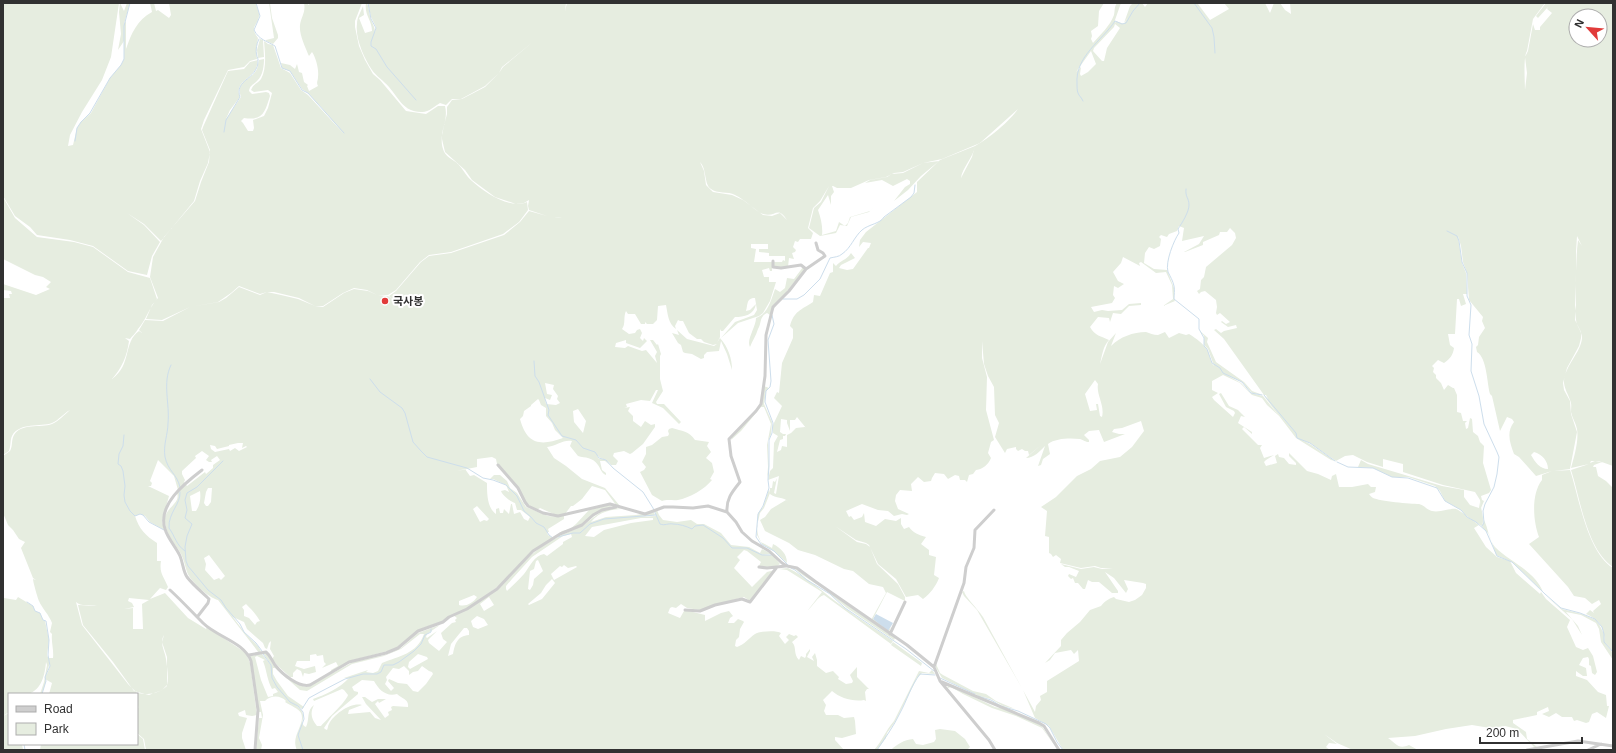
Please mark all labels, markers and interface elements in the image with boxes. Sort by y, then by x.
north arrow [1568,8,1608,48]
text: N [1572,17,1586,30]
place label: 국사봉 [393,295,423,307]
marker: 국사봉 [380,296,390,306]
legend [8,693,138,745]
text: Road [44,702,73,716]
scale bar [1480,719,1582,745]
text: Park [44,722,70,736]
text: 200 m [1486,726,1519,740]

